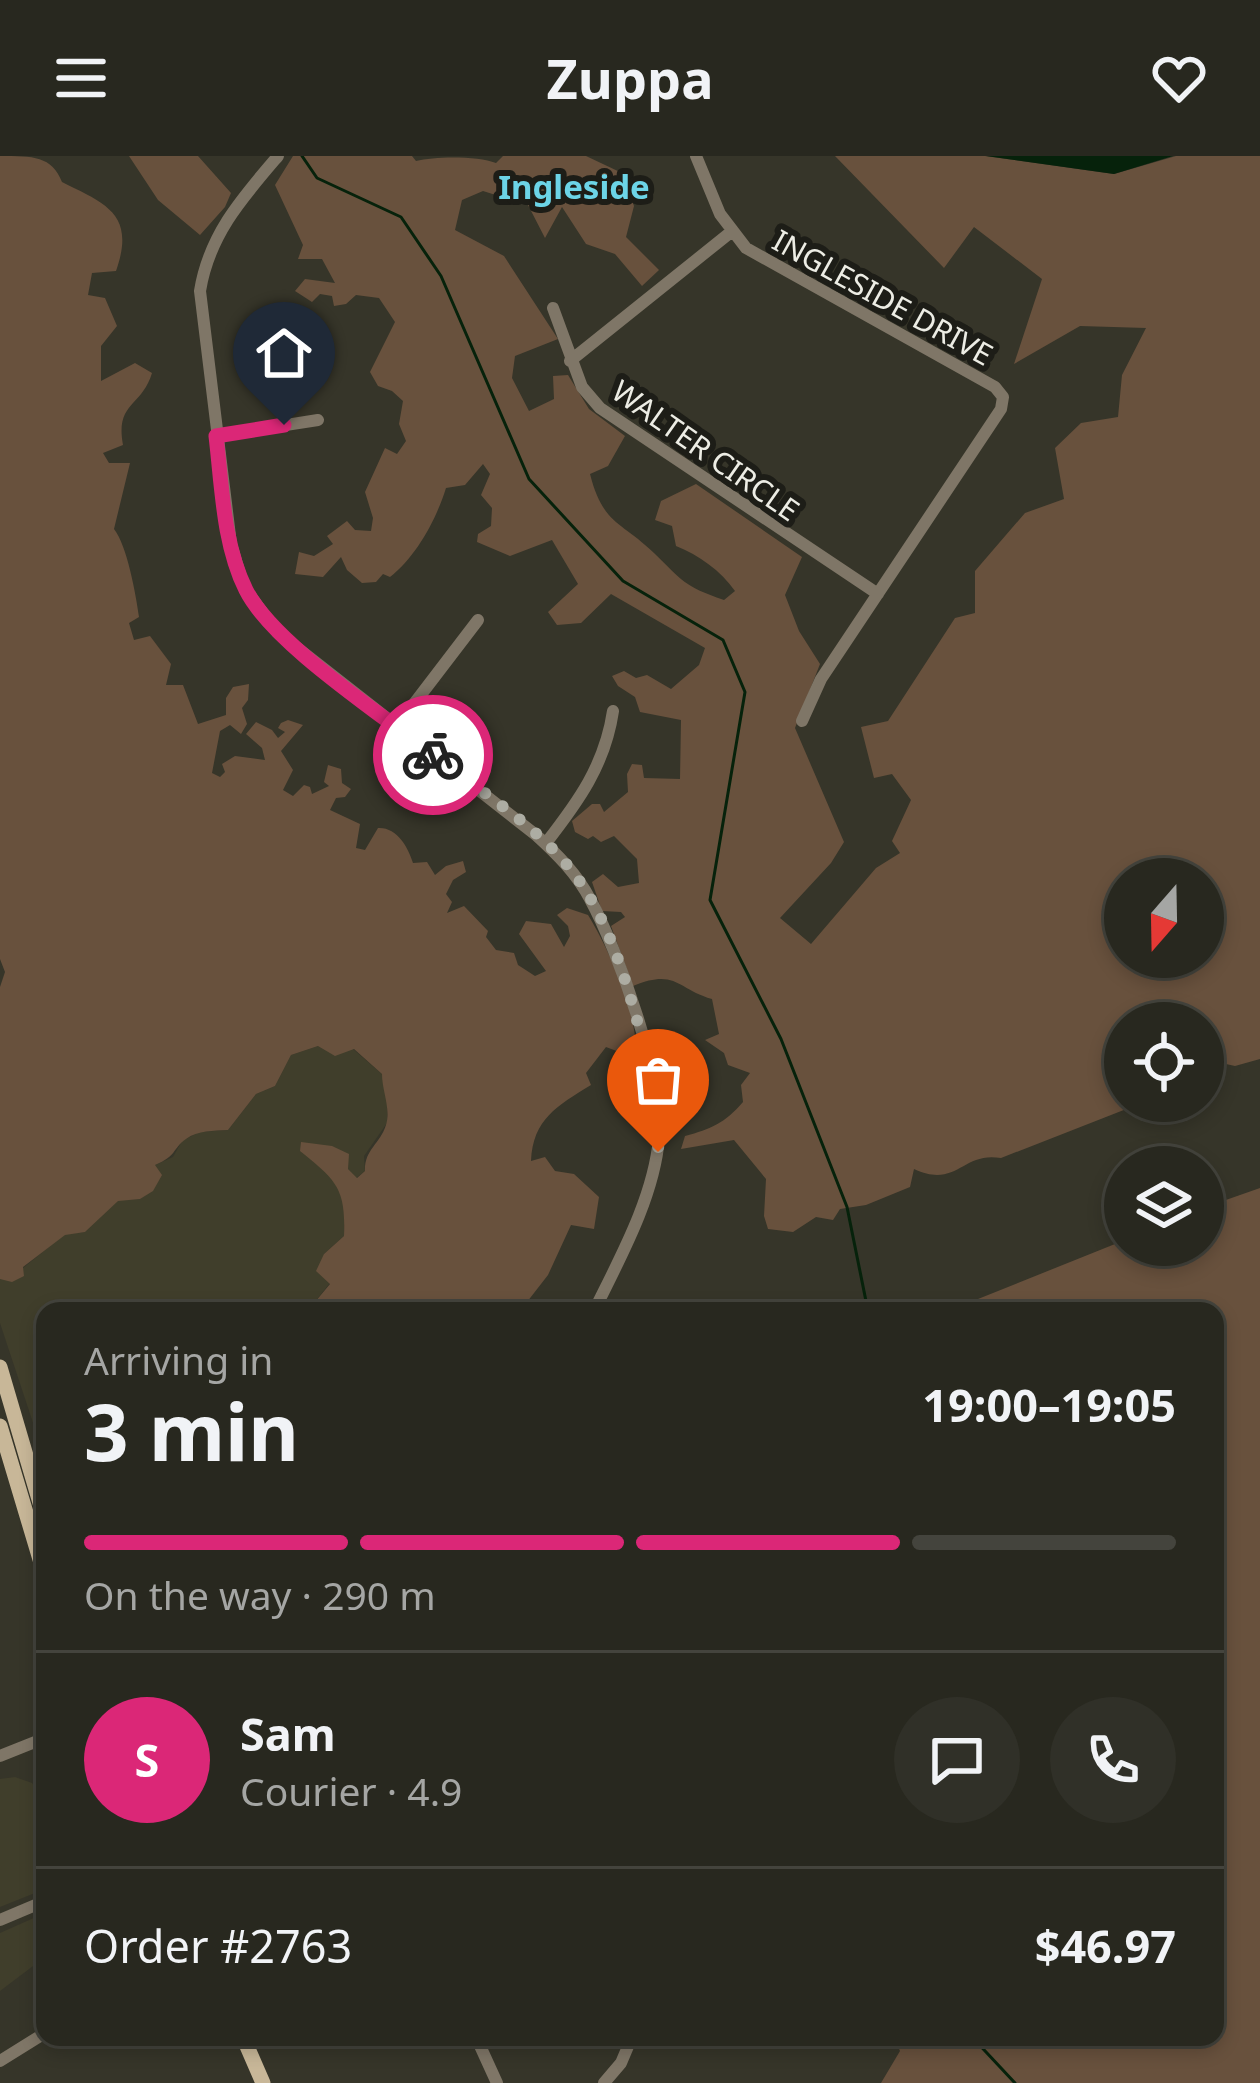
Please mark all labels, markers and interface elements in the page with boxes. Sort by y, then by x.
text: Zuppa [547,41,713,115]
icon: menu [48,45,114,111]
icon: heart [1146,45,1212,111]
district label: Ingleside [498,164,650,209]
street label: INGLESIDE DRIVE [766,220,1000,374]
pin [233,302,335,425]
icon: home [251,320,317,386]
street label: WALTER CIRCLE [604,370,808,530]
courier [373,695,493,815]
icon: bike [400,722,466,788]
north arrow [1104,858,1224,978]
map controls [1104,858,1224,1266]
button: locate [1104,1002,1224,1122]
pin [607,1029,709,1152]
icon: bag [625,1047,691,1113]
button: layers [1104,1146,1224,1266]
text: Arriving in [84,1333,273,1386]
text: 19:00–19:05 [922,1374,1176,1435]
text: 3 min [84,1378,299,1484]
text: On the way · 290 m [84,1568,436,1621]
button: chat [894,1697,1020,1823]
button: phone [1050,1697,1176,1823]
text: Sam [240,1703,336,1764]
text: S [135,1729,159,1790]
text: Courier · 4.9 [240,1764,462,1817]
text: Order #2763 [84,1915,352,1976]
text: $46.97 [1035,1915,1176,1976]

